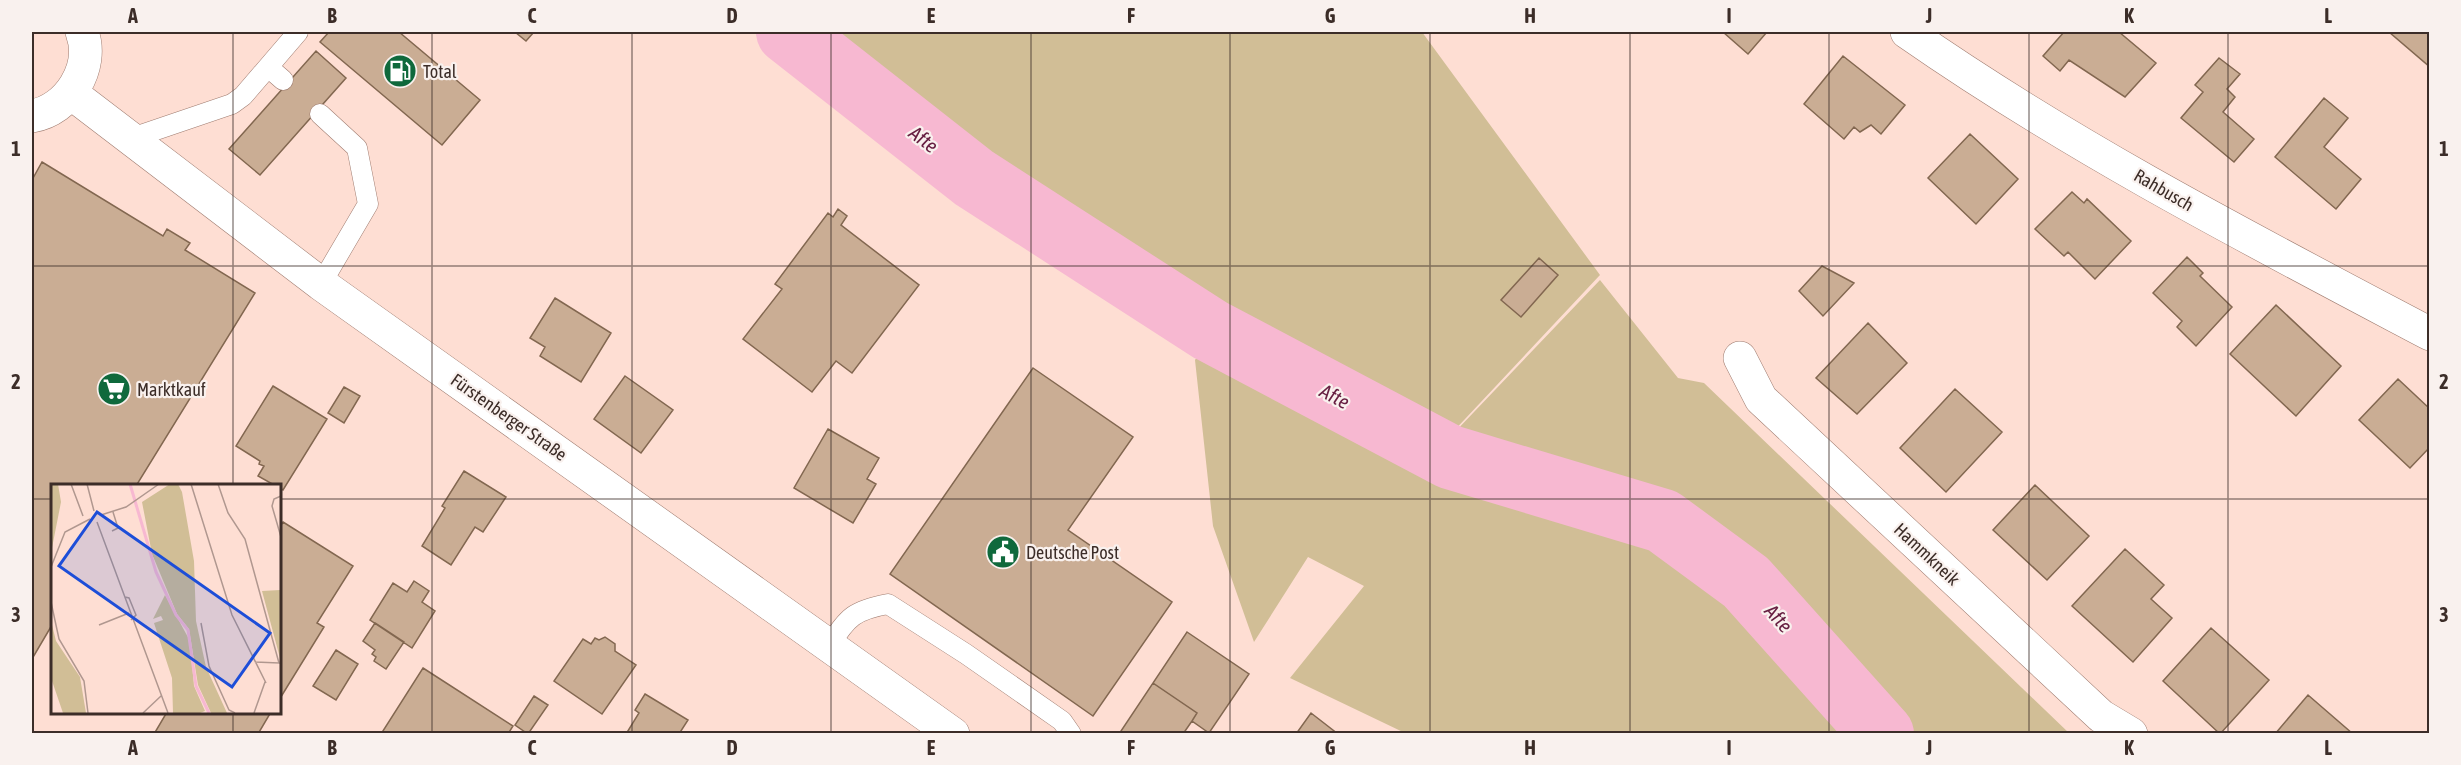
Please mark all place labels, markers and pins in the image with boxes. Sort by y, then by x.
fuel station icon: Total [382,53,418,89]
place label: Total [423,61,457,82]
supermarket icon: Marktkauf [96,371,132,407]
place label: Marktkauf [137,379,206,400]
public building icon: Deutsche Post [985,534,1021,570]
place label: Deutsche Post [1026,542,1119,563]

